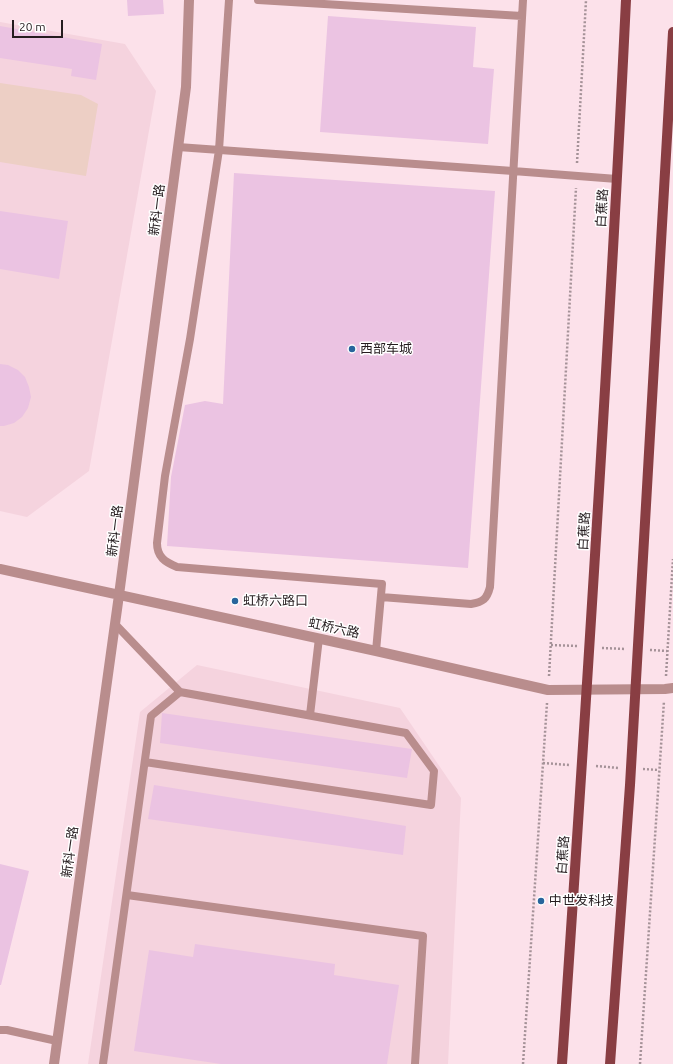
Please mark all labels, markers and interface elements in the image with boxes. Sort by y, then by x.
scale bar [14,12,65,38]
text: 20 m [19,20,46,33]
street label: 新科一路 [146,183,168,237]
street label: 白蕉路 [593,188,611,228]
place label: 西部车城 [360,341,412,357]
marker: 西部车城 [347,344,357,354]
street label: 新科一路 [104,504,126,558]
street label: 白蕉路 [575,511,593,551]
place label: 虹桥六路口 [243,593,308,609]
marker: 虹桥六路口 [230,596,240,606]
street label: 虹桥六路 [307,615,361,641]
street label: 新科一路 [59,825,81,879]
street label: 白蕉路 [554,835,572,875]
place label: 中世发科技 [549,893,614,909]
marker: 中世发科技 [536,896,546,906]

